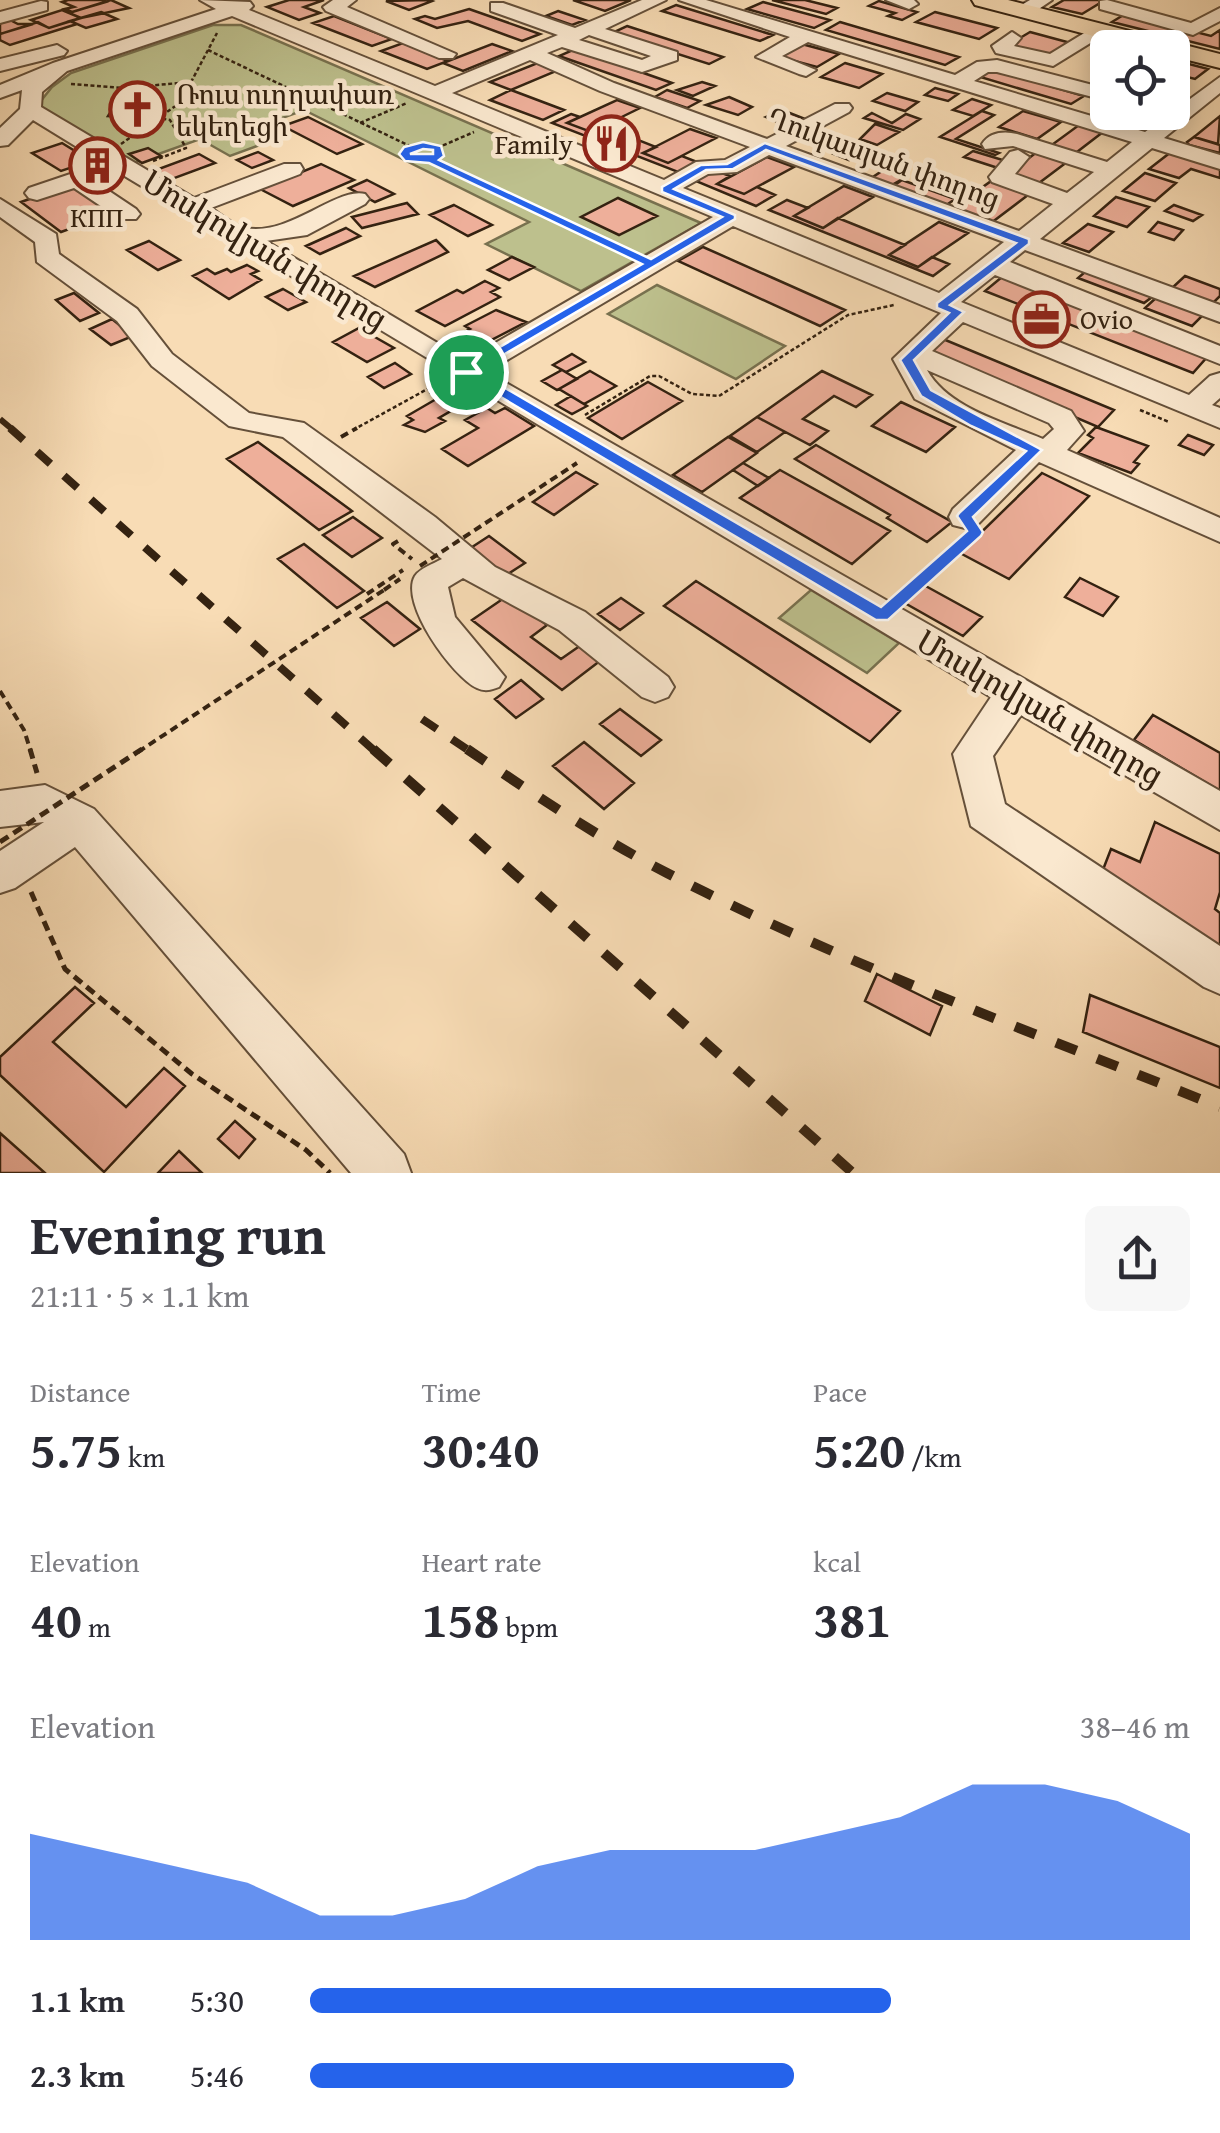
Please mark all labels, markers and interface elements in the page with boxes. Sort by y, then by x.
map controls [1090,30,1190,130]
button: locate [1090,30,1190,130]
place label: Ռուս ուղղափառ եկեղեցի [176,73,394,146]
church icon: Ռուս ուղղափառ եկեղեցի [107,80,167,140]
street label: Ղուկասյան փողոց [762,96,1006,219]
restaurant icon: Family [582,114,642,174]
place label: Family [495,123,573,164]
building icon: КПП [67,136,127,196]
street label: Մոսկովյան փողոց [134,158,397,341]
place label: КПП [70,196,124,237]
office icon: Ovio [1011,289,1071,349]
place label: Ovio [1080,298,1133,339]
pin [424,330,509,415]
icon: arrive [439,345,494,400]
street label: Մոսկովյան փողոց [908,618,1173,798]
text: Evening run [30,1194,326,1274]
button: share [1085,1206,1190,1311]
text: 21:11 · 5 × 1.1 km [30,1272,249,1319]
text: Distance [30,1371,130,1412]
text: Time [422,1371,481,1412]
text: Pace [813,1371,867,1412]
text: 5.75 [30,1412,122,1485]
text: 30:40 [422,1412,539,1485]
text: 5:20 [813,1412,905,1485]
text: km [122,1436,165,1477]
text: /km [905,1436,962,1477]
text: Elevation [30,1541,140,1582]
text: Heart rate [422,1541,542,1582]
text: kcal [813,1541,861,1582]
text: 40 [30,1582,82,1655]
text: 158 [422,1582,499,1655]
text: 381 [813,1582,891,1655]
text: m [82,1606,111,1647]
text: bpm [499,1606,558,1647]
text: Elevation [30,1703,155,1750]
text: 38–46 m [1080,1703,1190,1750]
text: 1.1 km [30,1977,125,2024]
text: 5:30 [190,1977,244,2024]
text: 2.3 km [30,2052,125,2099]
text: 5:46 [190,2052,244,2099]

